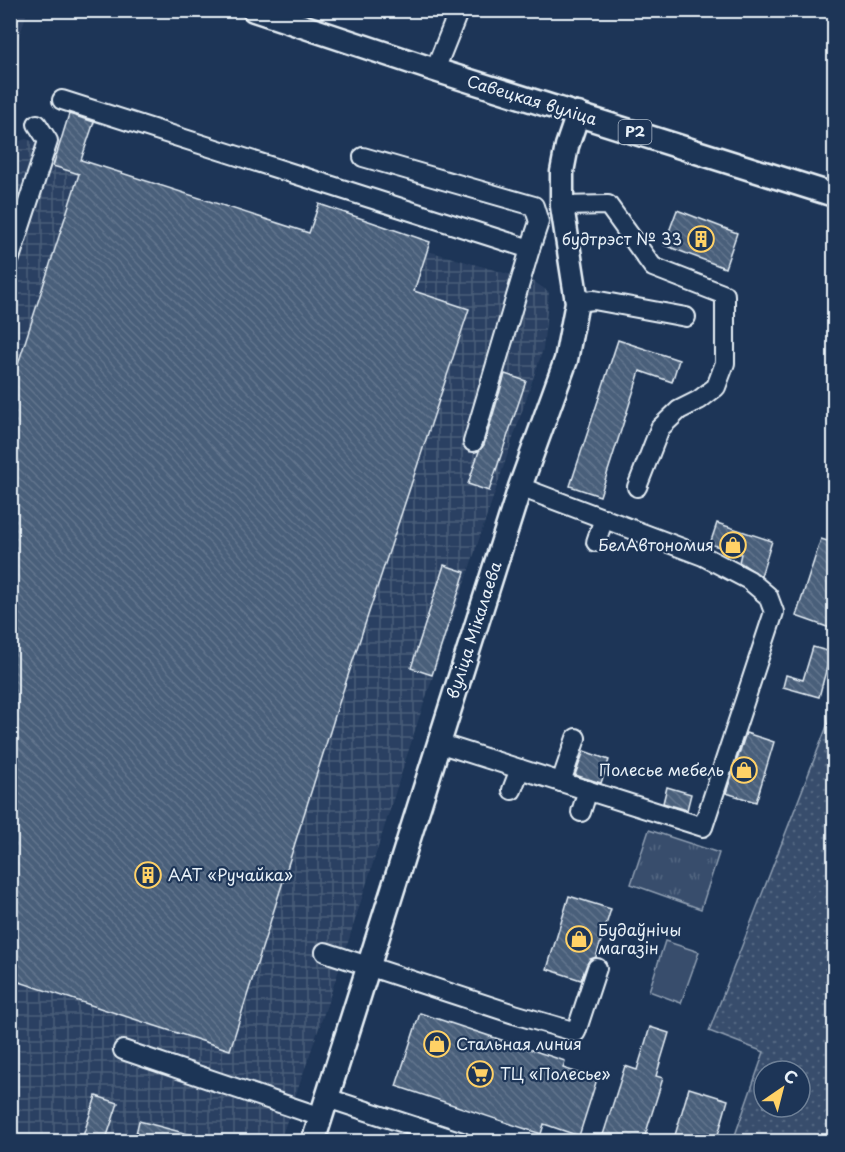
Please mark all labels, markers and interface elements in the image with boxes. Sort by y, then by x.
street label: Савецкая вуліца [464,68,601,130]
road number: Р2 [618,120,652,144]
building icon: будтрэст № 33 [686,224,716,254]
place label: будтрэст № 33 [562,226,682,250]
shop icon: БелАвтономия [718,530,748,560]
place label: БелАвтономия [598,532,714,556]
street label: вуліца Мікалаева [440,558,507,701]
shop icon: Полесье мебель [729,755,759,785]
place label: Полесье мебель [599,757,724,781]
building icon: ААТ «Ручайка» [133,860,163,890]
place label: ААТ «Ручайка» [168,862,293,886]
place label: Будаўнічы магазін [598,917,681,959]
shop icon: Будаўнічы магазін [564,924,594,954]
shop icon: Стальная линия [422,1029,452,1059]
place label: Стальная линия [456,1031,582,1055]
supermarket icon: ТЦ «Полесье» [465,1059,495,1089]
north arrow [752,1059,812,1119]
place label: ТЦ «Полесье» [500,1061,610,1085]
text: С [779,1063,803,1089]

